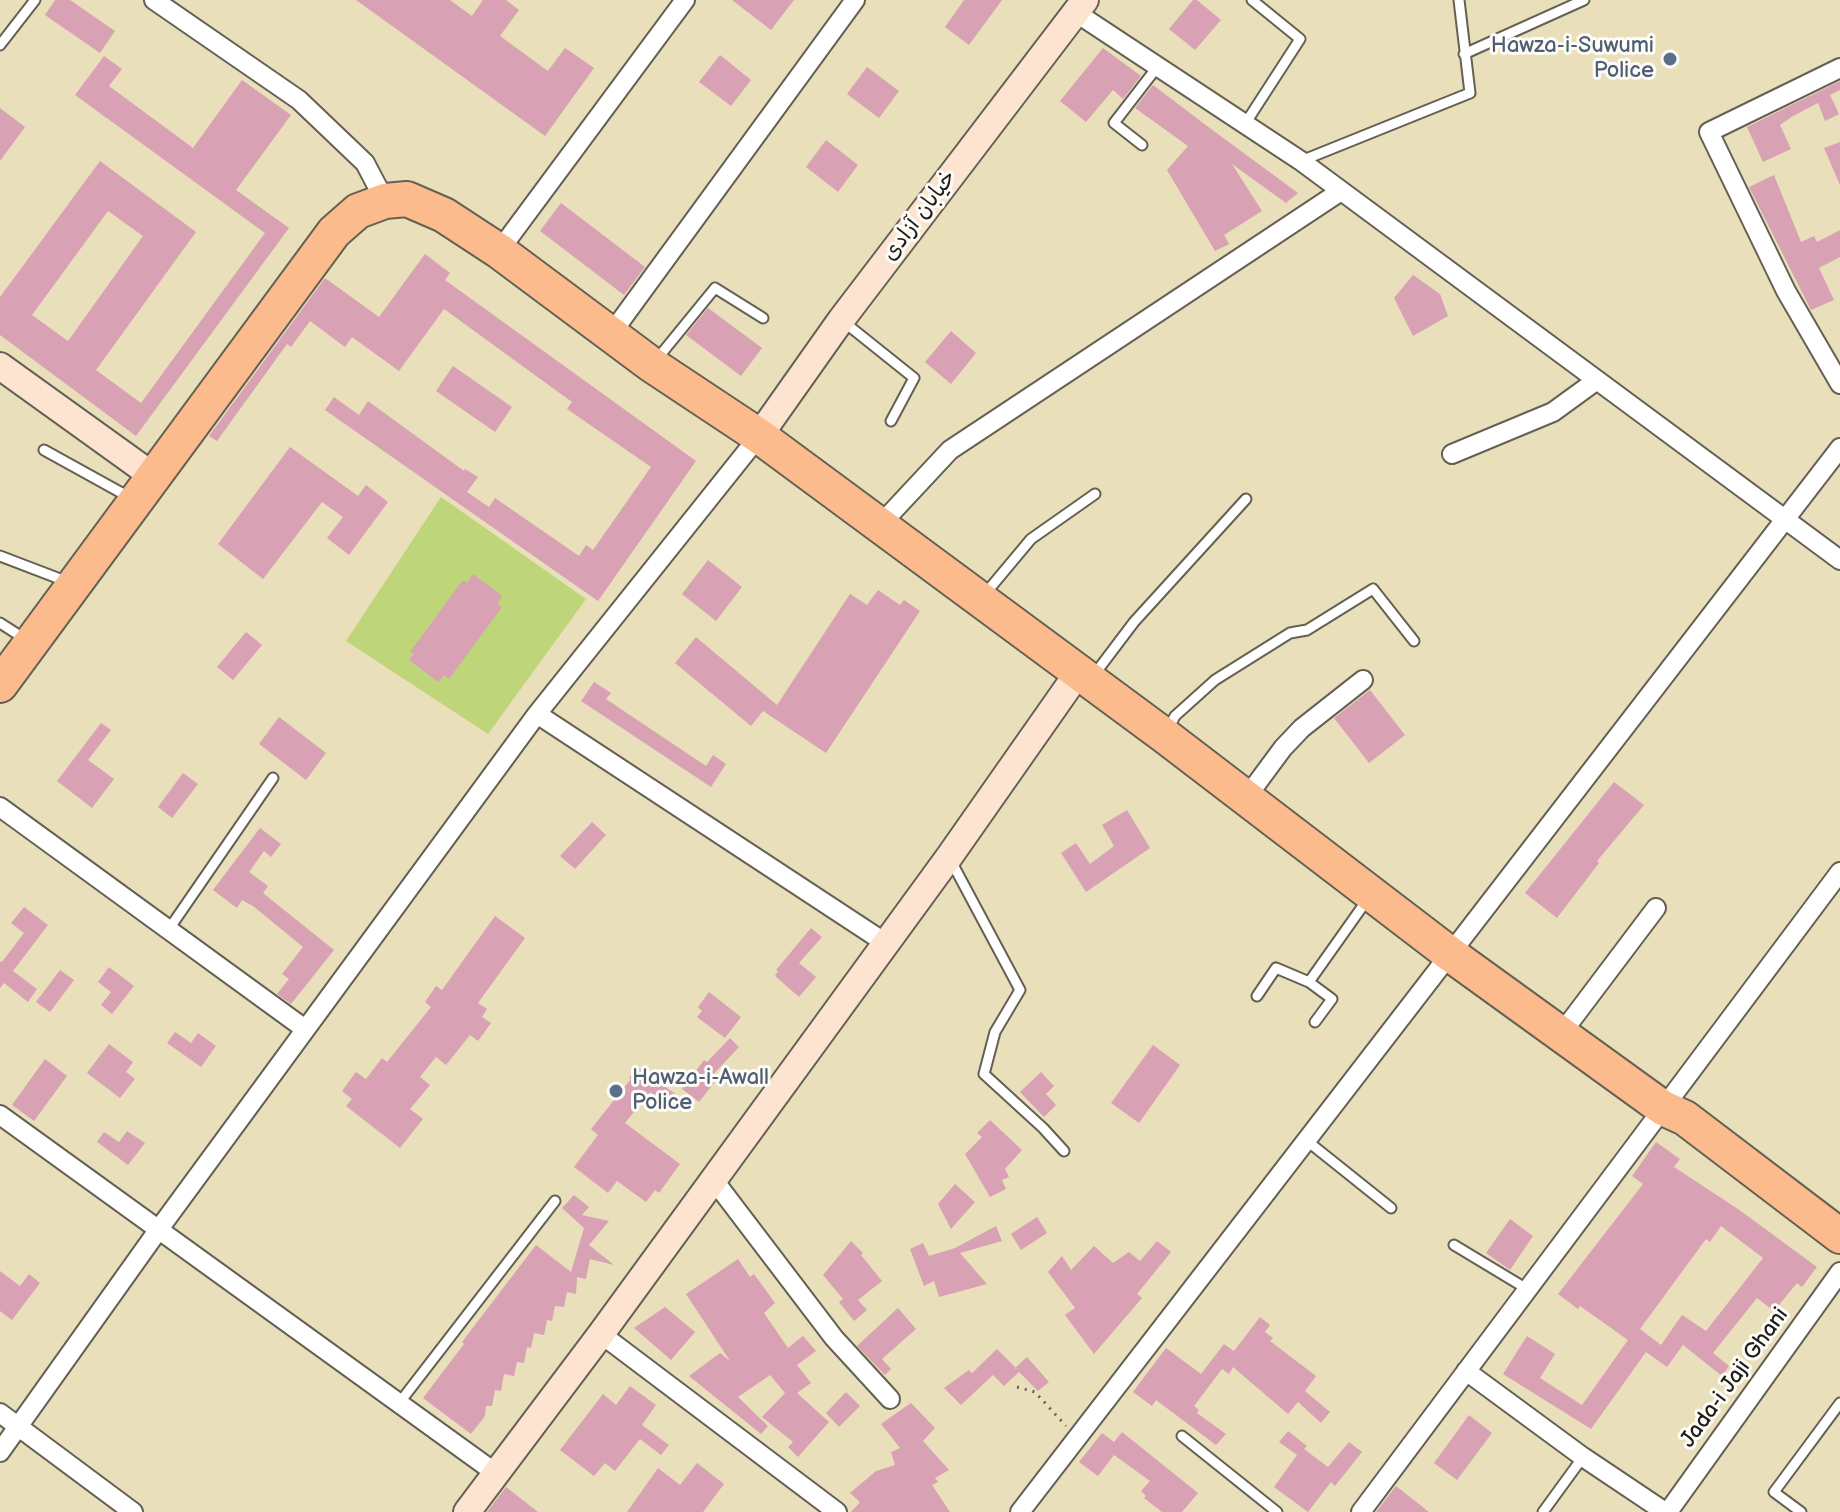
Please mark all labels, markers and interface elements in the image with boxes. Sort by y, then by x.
place label: Hawza-i-Suwumi Police [1491,33,1654,84]
marker: Hawza-i-Suwumi Police [1661,50,1679,68]
street label: خیابان آزادی [877,165,963,267]
place label: Hawza-i-Awall Police [632,1065,769,1116]
marker: Hawza-i-Awall Police [607,1082,625,1100]
street label: Jada-i Jaji Ghani [1675,1303,1795,1453]

